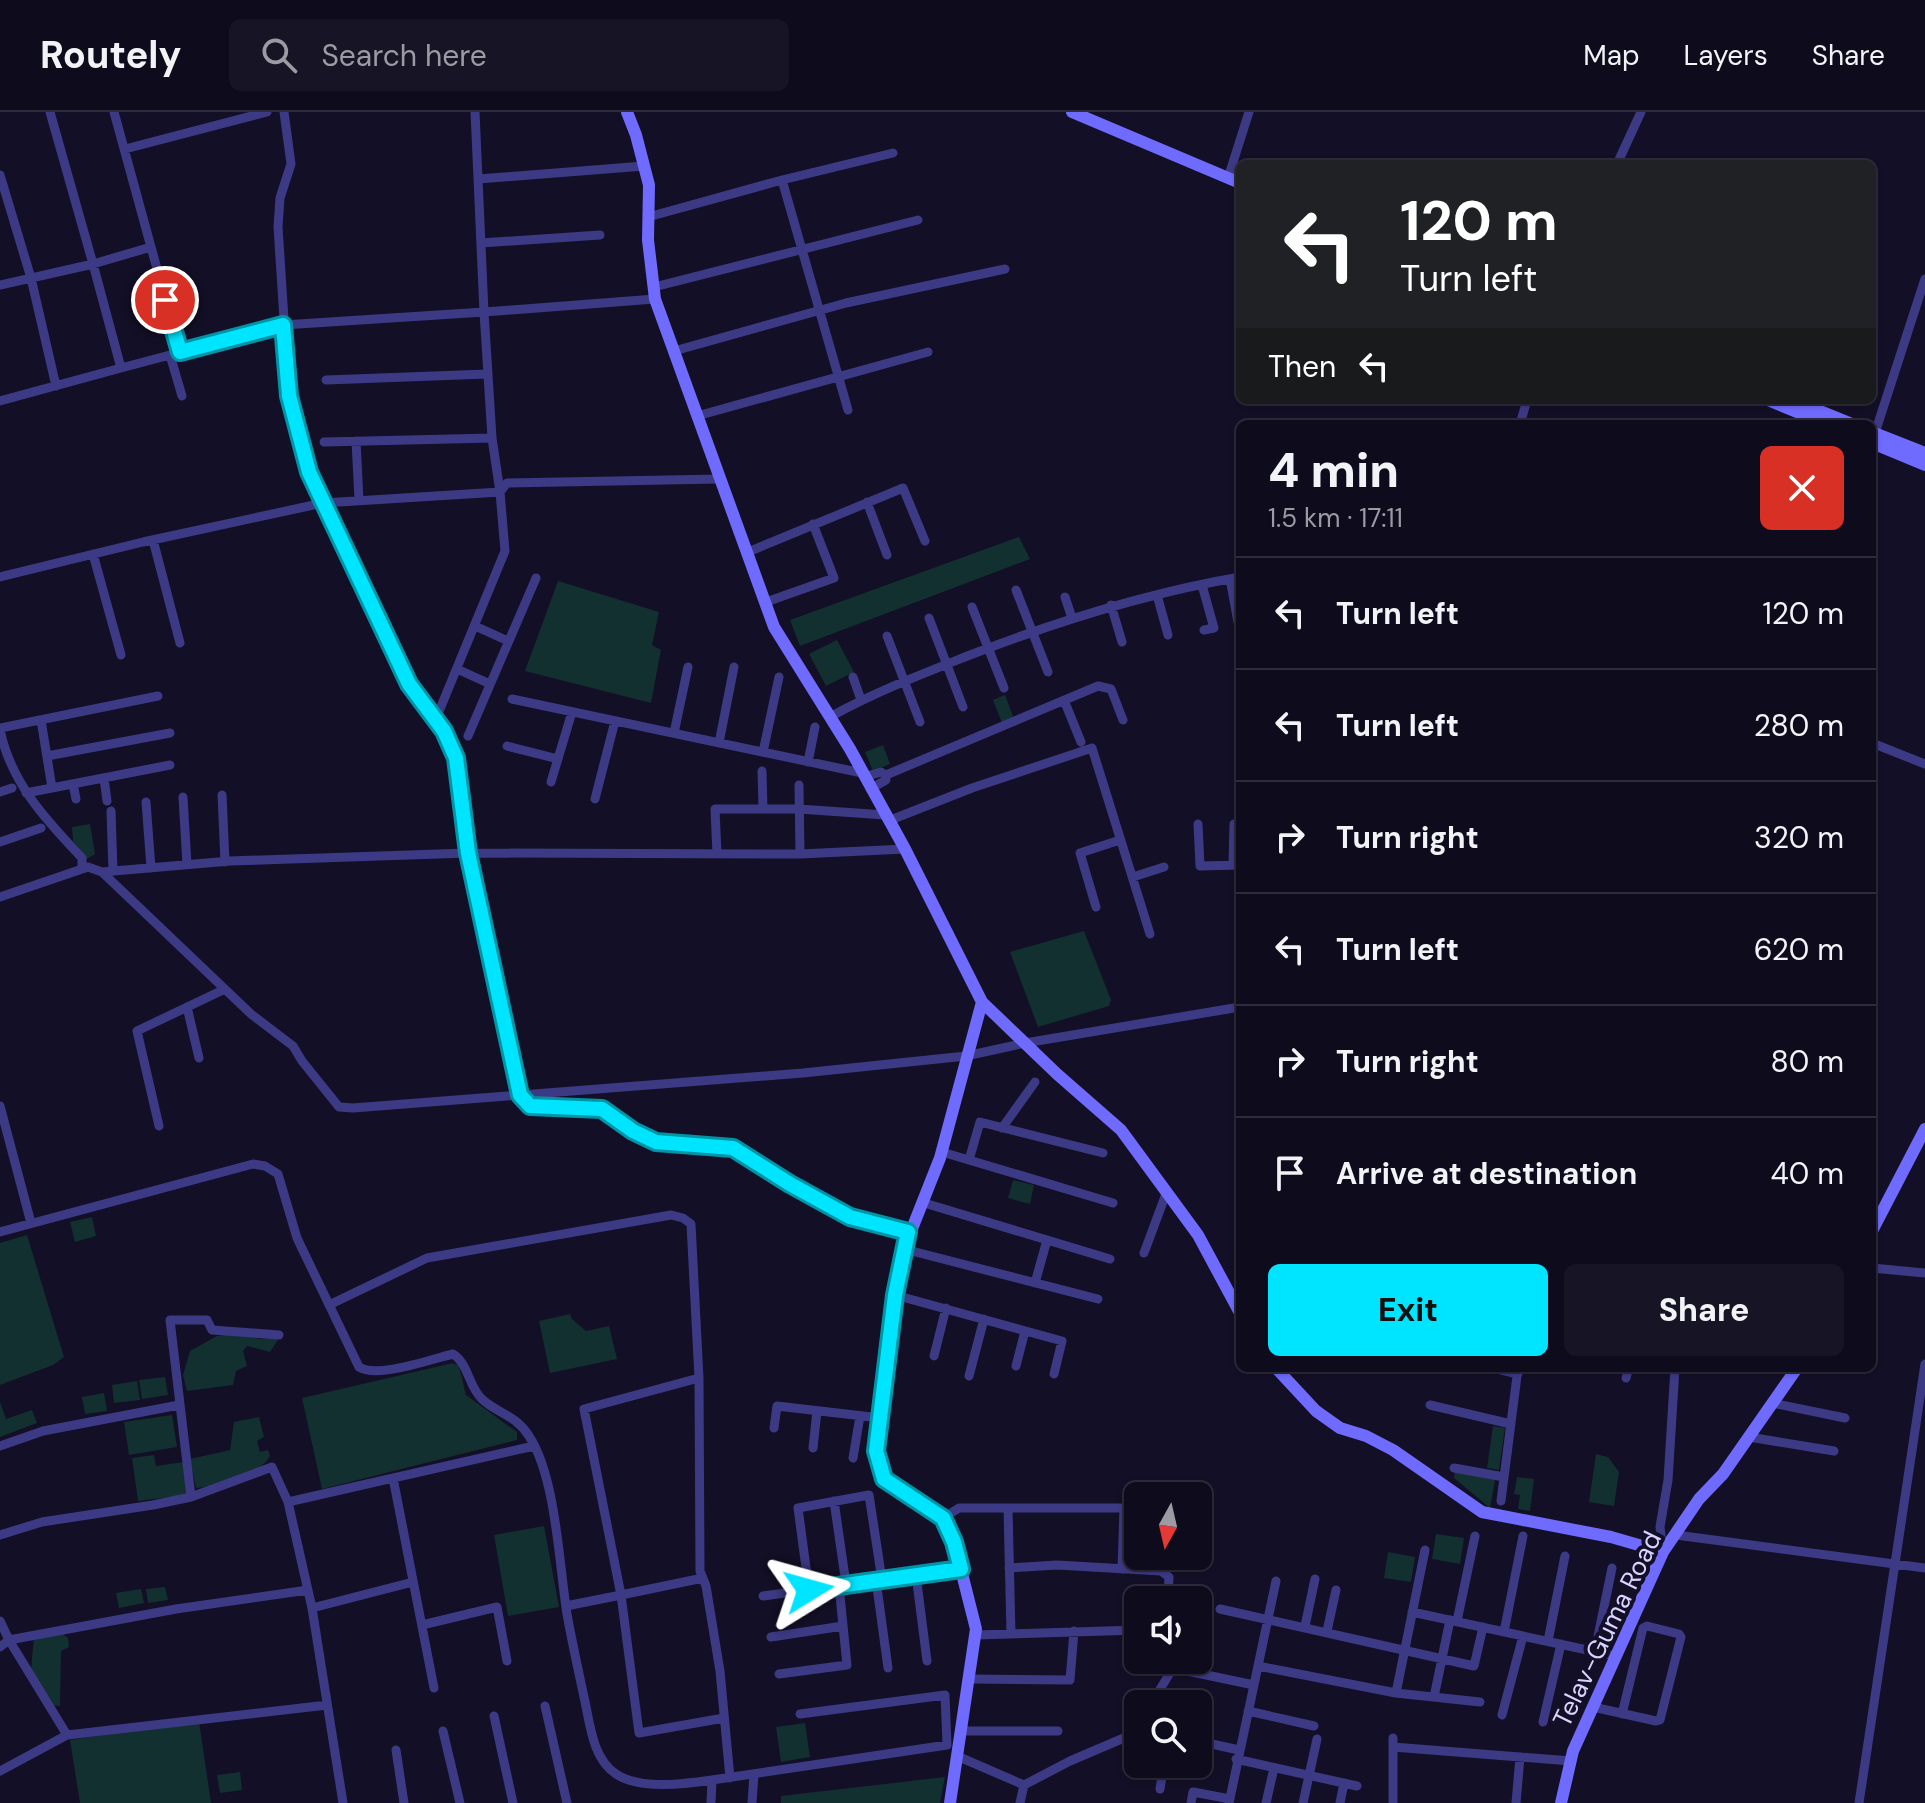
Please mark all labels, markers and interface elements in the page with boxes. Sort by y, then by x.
search box [229,19,789,91]
text: Routely [40,30,181,80]
icon: search [257,33,301,77]
text: Search here [321,36,487,75]
text: Map [1583,37,1640,74]
text: Layers [1684,37,1768,74]
text: Share [1812,37,1885,74]
text: 120 m [1400,184,1558,257]
icon: left [1268,192,1372,296]
text: Turn left [1400,255,1537,302]
pin [131,266,199,334]
icon: arrive [143,278,187,322]
icon: left [1352,344,1396,388]
text: Then [1268,347,1336,386]
text: 4 min [1268,439,1399,502]
button: close [1760,446,1844,530]
text: 1.5 km · 17:11 [1268,501,1403,535]
icon: left [1268,591,1312,635]
text: Turn left [1336,594,1459,633]
text: 120 m [1762,594,1844,633]
icon: left [1268,703,1312,747]
text: Turn left [1336,706,1459,745]
text: 280 m [1754,706,1844,745]
icon: right [1268,815,1312,859]
text: Turn right [1336,818,1479,857]
text: 320 m [1754,818,1844,857]
icon: left [1268,927,1312,971]
text: Turn left [1336,930,1459,969]
text: 620 m [1754,930,1844,969]
icon: right [1268,1039,1312,1083]
text: Turn right [1336,1042,1479,1081]
text: 80 m [1771,1042,1844,1081]
icon: arrive [1268,1151,1312,1195]
text: Arrive at destination [1336,1154,1637,1193]
text: 40 m [1771,1154,1844,1193]
button: Exit [1268,1264,1548,1356]
button: Share [1564,1264,1844,1356]
north arrow [1124,1482,1212,1570]
map controls [1124,1482,1212,1778]
street label: Telav-Guma Road [1545,1526,1669,1732]
position arrow [767,1548,851,1632]
button: sound [1124,1586,1212,1674]
button: search [1124,1690,1212,1778]

